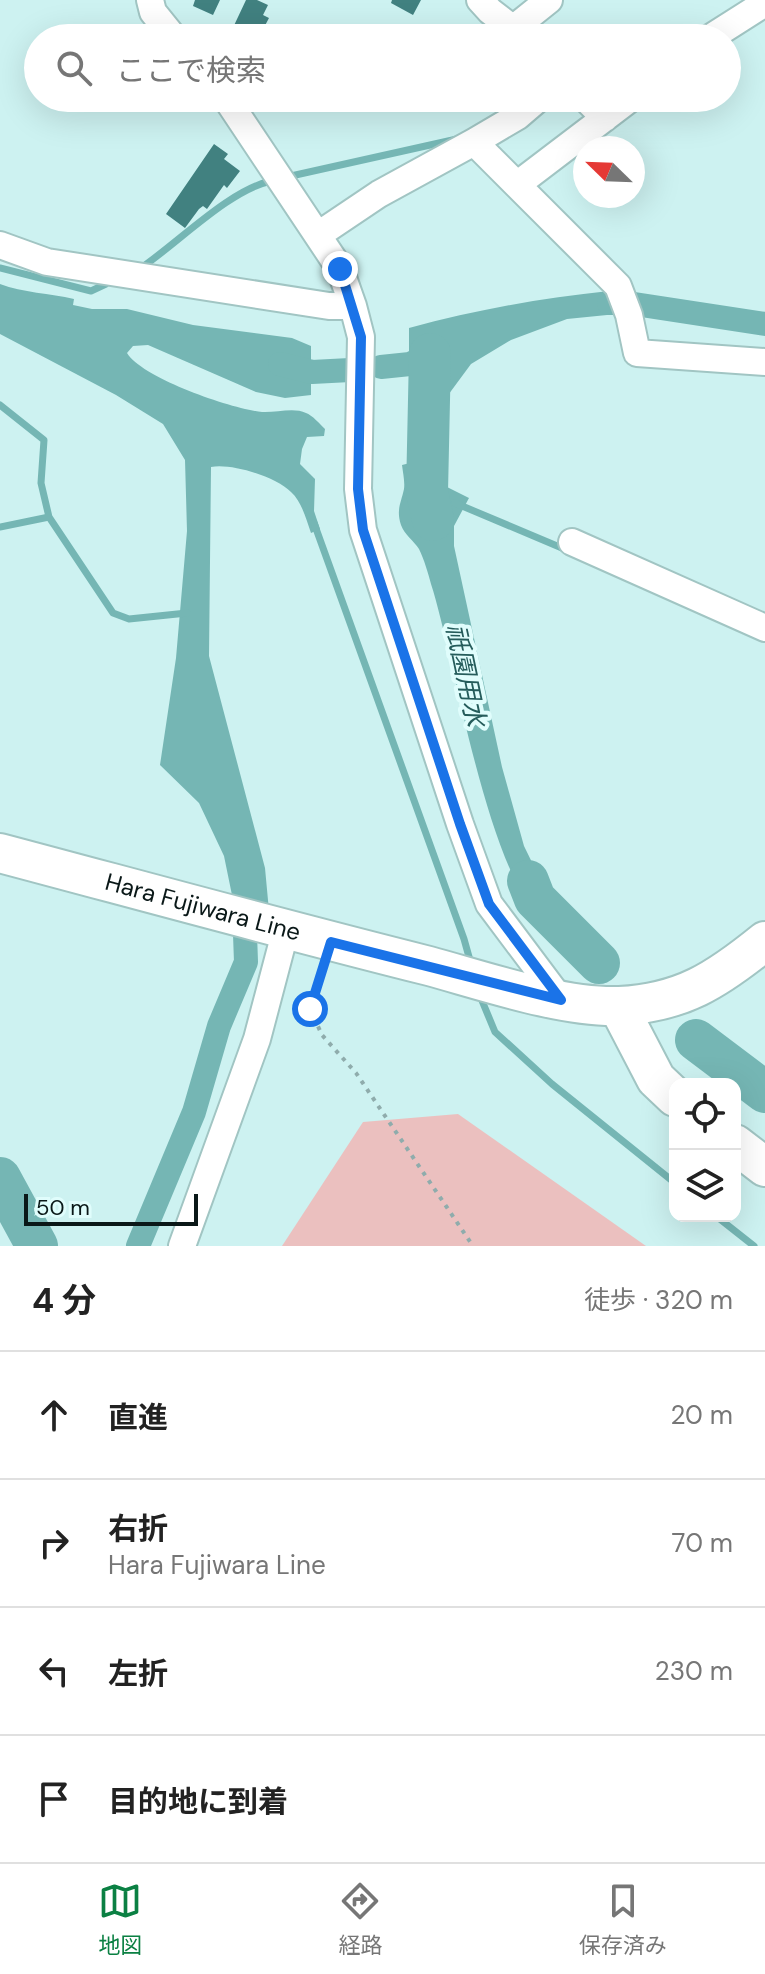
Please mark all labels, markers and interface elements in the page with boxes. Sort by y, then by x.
search box [24,24,741,112]
icon: search [52,46,96,90]
text: ここで検索 [116,51,266,90]
north arrow [573,136,645,208]
route end [322,251,358,287]
water label: 祇園用水 [439,621,494,732]
street label: Hara Fujiwara Line [102,866,304,947]
route start [292,991,328,1027]
map controls [669,1078,741,1222]
button: locate [669,1078,741,1150]
button: layers [669,1150,741,1222]
scale bar [24,1190,198,1226]
text: 50 m [36,1193,90,1222]
text: 4 分 [32,1278,96,1323]
text: 徒歩 · 320 m [584,1283,733,1317]
icon: ahead [32,1393,76,1437]
text: 直進 [108,1398,168,1437]
text: 20 m [670,1398,733,1432]
text: 右折 [108,1509,168,1548]
icon: right [32,1521,76,1565]
text: 70 m [672,1526,733,1560]
text: Hara Fujiwara Line [108,1548,326,1582]
icon: left [32,1649,76,1693]
text: 左折 [108,1654,168,1693]
text: 230 m [655,1654,733,1688]
icon: arrive [32,1777,76,1821]
text: 目的地に到着 [108,1782,288,1821]
tab: 地図 [98,1879,142,1960]
tab: 経路 [338,1879,383,1960]
tab: 保存済み [579,1879,667,1960]

